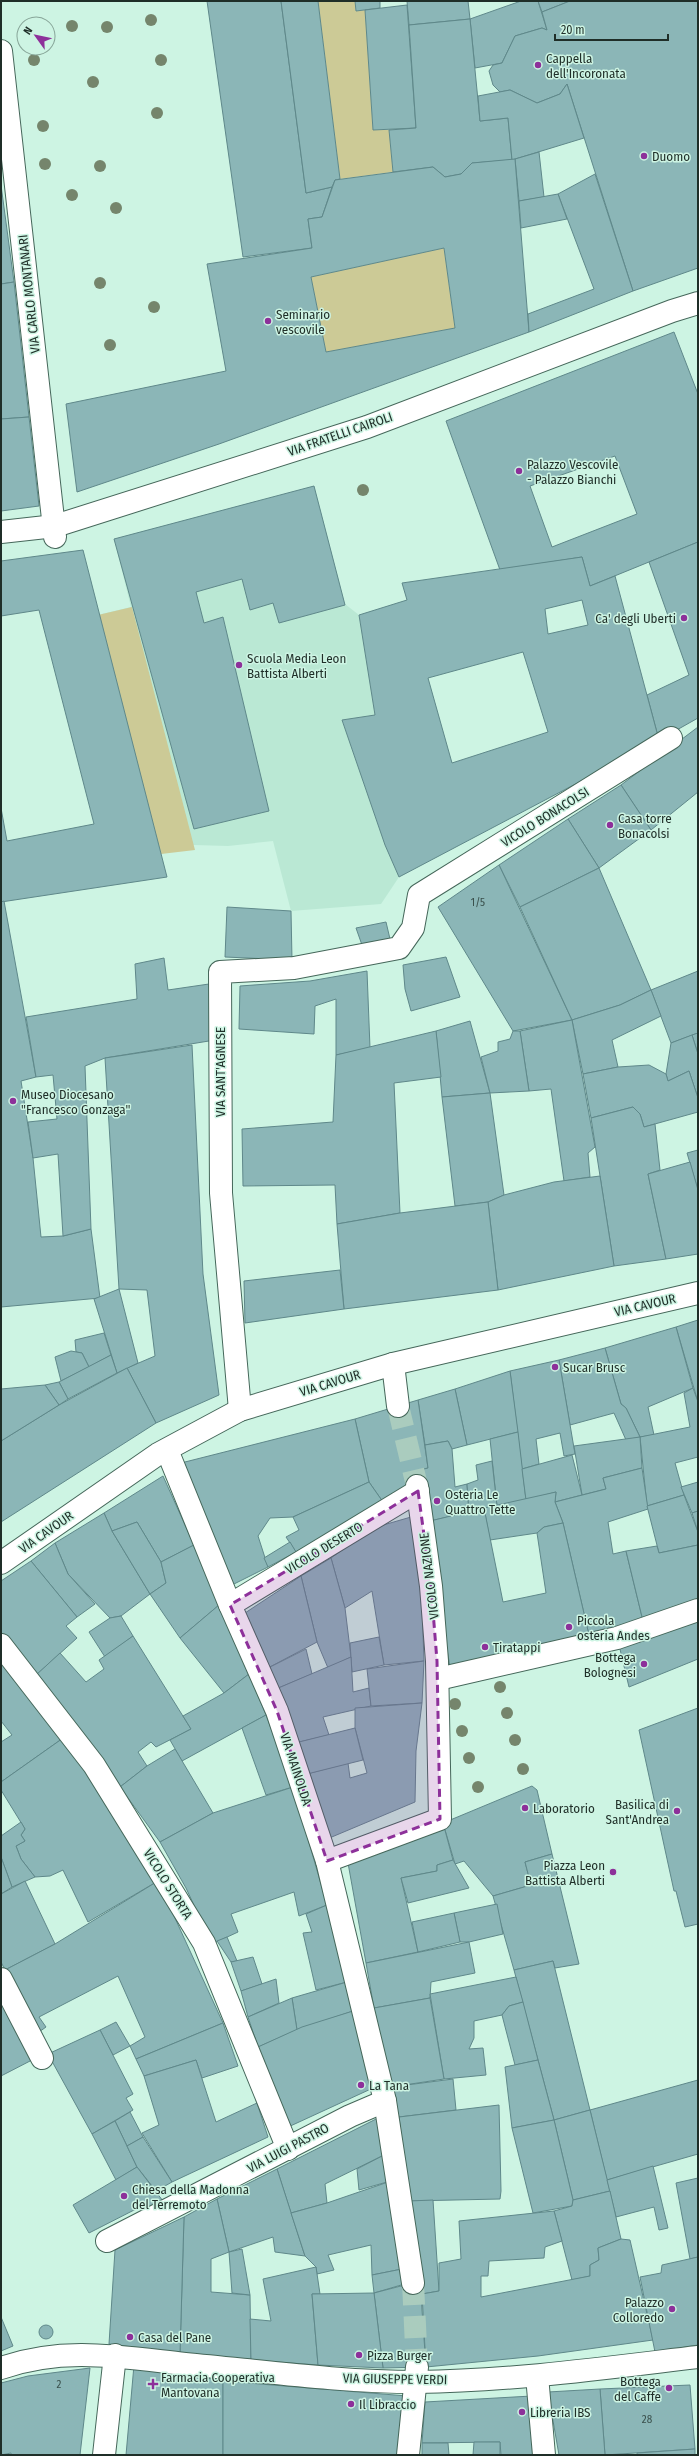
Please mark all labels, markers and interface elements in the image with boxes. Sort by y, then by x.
north arrow [16,16,56,56]
scale bar [555,16,668,42]
text: 20 m [561,23,585,37]
text: N [21,25,35,37]
place label: Cappella dell'Incoronata [546,51,626,81]
marker: Cappella dell'Incoronata [533,60,543,70]
place label: Duomo [652,149,690,164]
marker: Duomo [639,151,649,161]
street label: VIA CARLO MONTANARI [15,234,43,354]
place label: Seminario vescovile [276,307,330,337]
marker: Seminario vescovile [263,316,273,326]
street label: VIA FRATELLI CAIROLI [285,409,395,459]
place label: Palazzo Vescovile - Palazzo Bianchi [527,457,618,487]
marker: Palazzo Vescovile - Palazzo Bianchi [514,466,524,476]
place label: Ca' degli Uberti [595,611,676,626]
marker: Ca' degli Uberti [679,613,689,623]
place label: Scuola Media Leon Battista Alberti [247,651,346,681]
marker: Scuola Media Leon Battista Alberti [234,660,244,670]
street label: VICOLO BONACOLSI [498,784,592,850]
place label: Casa torre Bonacolsi [618,811,672,841]
marker: Casa torre Bonacolsi [605,820,615,830]
house number: 1/5 [471,896,485,909]
street label: VIA SANT'AGNESE [213,1027,228,1117]
place label: Museo Diocesano "Francesco Gonzaga" [21,1087,130,1117]
marker: Museo Diocesano "Francesco Gonzaga" [8,1096,18,1106]
street label: VIA CAVOUR [613,1291,677,1319]
place label: Sucar Brusc [563,1360,626,1375]
marker: Sucar Brusc [550,1362,560,1372]
street label: VIA CAVOUR [298,1367,362,1399]
place label: Osteria Le Quattro Tette [445,1487,515,1517]
marker: Osteria Le Quattro Tette [432,1496,442,1506]
street label: VIA CAVOUR [16,1508,76,1556]
street label: VICOLO DESERTO [283,1519,365,1577]
street label: VICOLO NAZIONE [416,1532,442,1620]
place label: Piccola osteria Andes [577,1613,650,1643]
marker: Piccola osteria Andes [564,1622,574,1632]
place label: Tiratappi [493,1640,540,1655]
marker: Tiratappi [480,1642,490,1652]
place label: Bottega Bolognesi [584,1650,636,1680]
marker: Bottega Bolognesi [639,1659,649,1669]
street label: VIA MAINOLDA [277,1731,315,1807]
place label: Basilica di Sant'Andrea [606,1797,669,1827]
place label: Laboratorio [533,1801,595,1816]
marker: Laboratorio [520,1803,530,1813]
marker: Basilica di Sant'Andrea [672,1806,682,1816]
street label: VICOLO STORTA [140,1846,196,1922]
place label: Piazza Leon Battista Alberti [525,1858,605,1888]
marker: Piazza Leon Battista Alberti [608,1867,618,1877]
place label: La Tana [369,2078,409,2093]
marker: La Tana [356,2080,366,2090]
street label: VIA LUIGI PASTRO [245,2120,331,2176]
place label: Chiesa della Madonna del Terremoto [132,2182,249,2212]
marker: Chiesa della Madonna del Terremoto [119,2191,129,2201]
place label: Palazzo Colloredo [613,2295,664,2325]
marker: Palazzo Colloredo [667,2304,677,2314]
place label: Casa del Pane [138,2330,211,2345]
marker: Casa del Pane [125,2332,135,2342]
place label: Pizza Burger [367,2348,432,2363]
marker: Pizza Burger [354,2350,364,2360]
place label: Farmacia Cooperativa Mantovana [161,2370,275,2400]
street label: VIA GIUSEPPE VERDI [343,2371,447,2387]
place label: Bottega del Caffe [614,2374,661,2404]
house number: 2 [57,2378,62,2391]
marker: Farmacia Cooperativa Mantovana [148,2379,158,2389]
marker: Bottega del Caffe [664,2383,674,2393]
place label: Il Libraccio [359,2397,417,2412]
marker: Il Libraccio [346,2399,356,2409]
place label: Libreria IBS [530,2405,591,2420]
marker: Libreria IBS [517,2407,527,2417]
house number: 28 [642,2413,653,2426]

